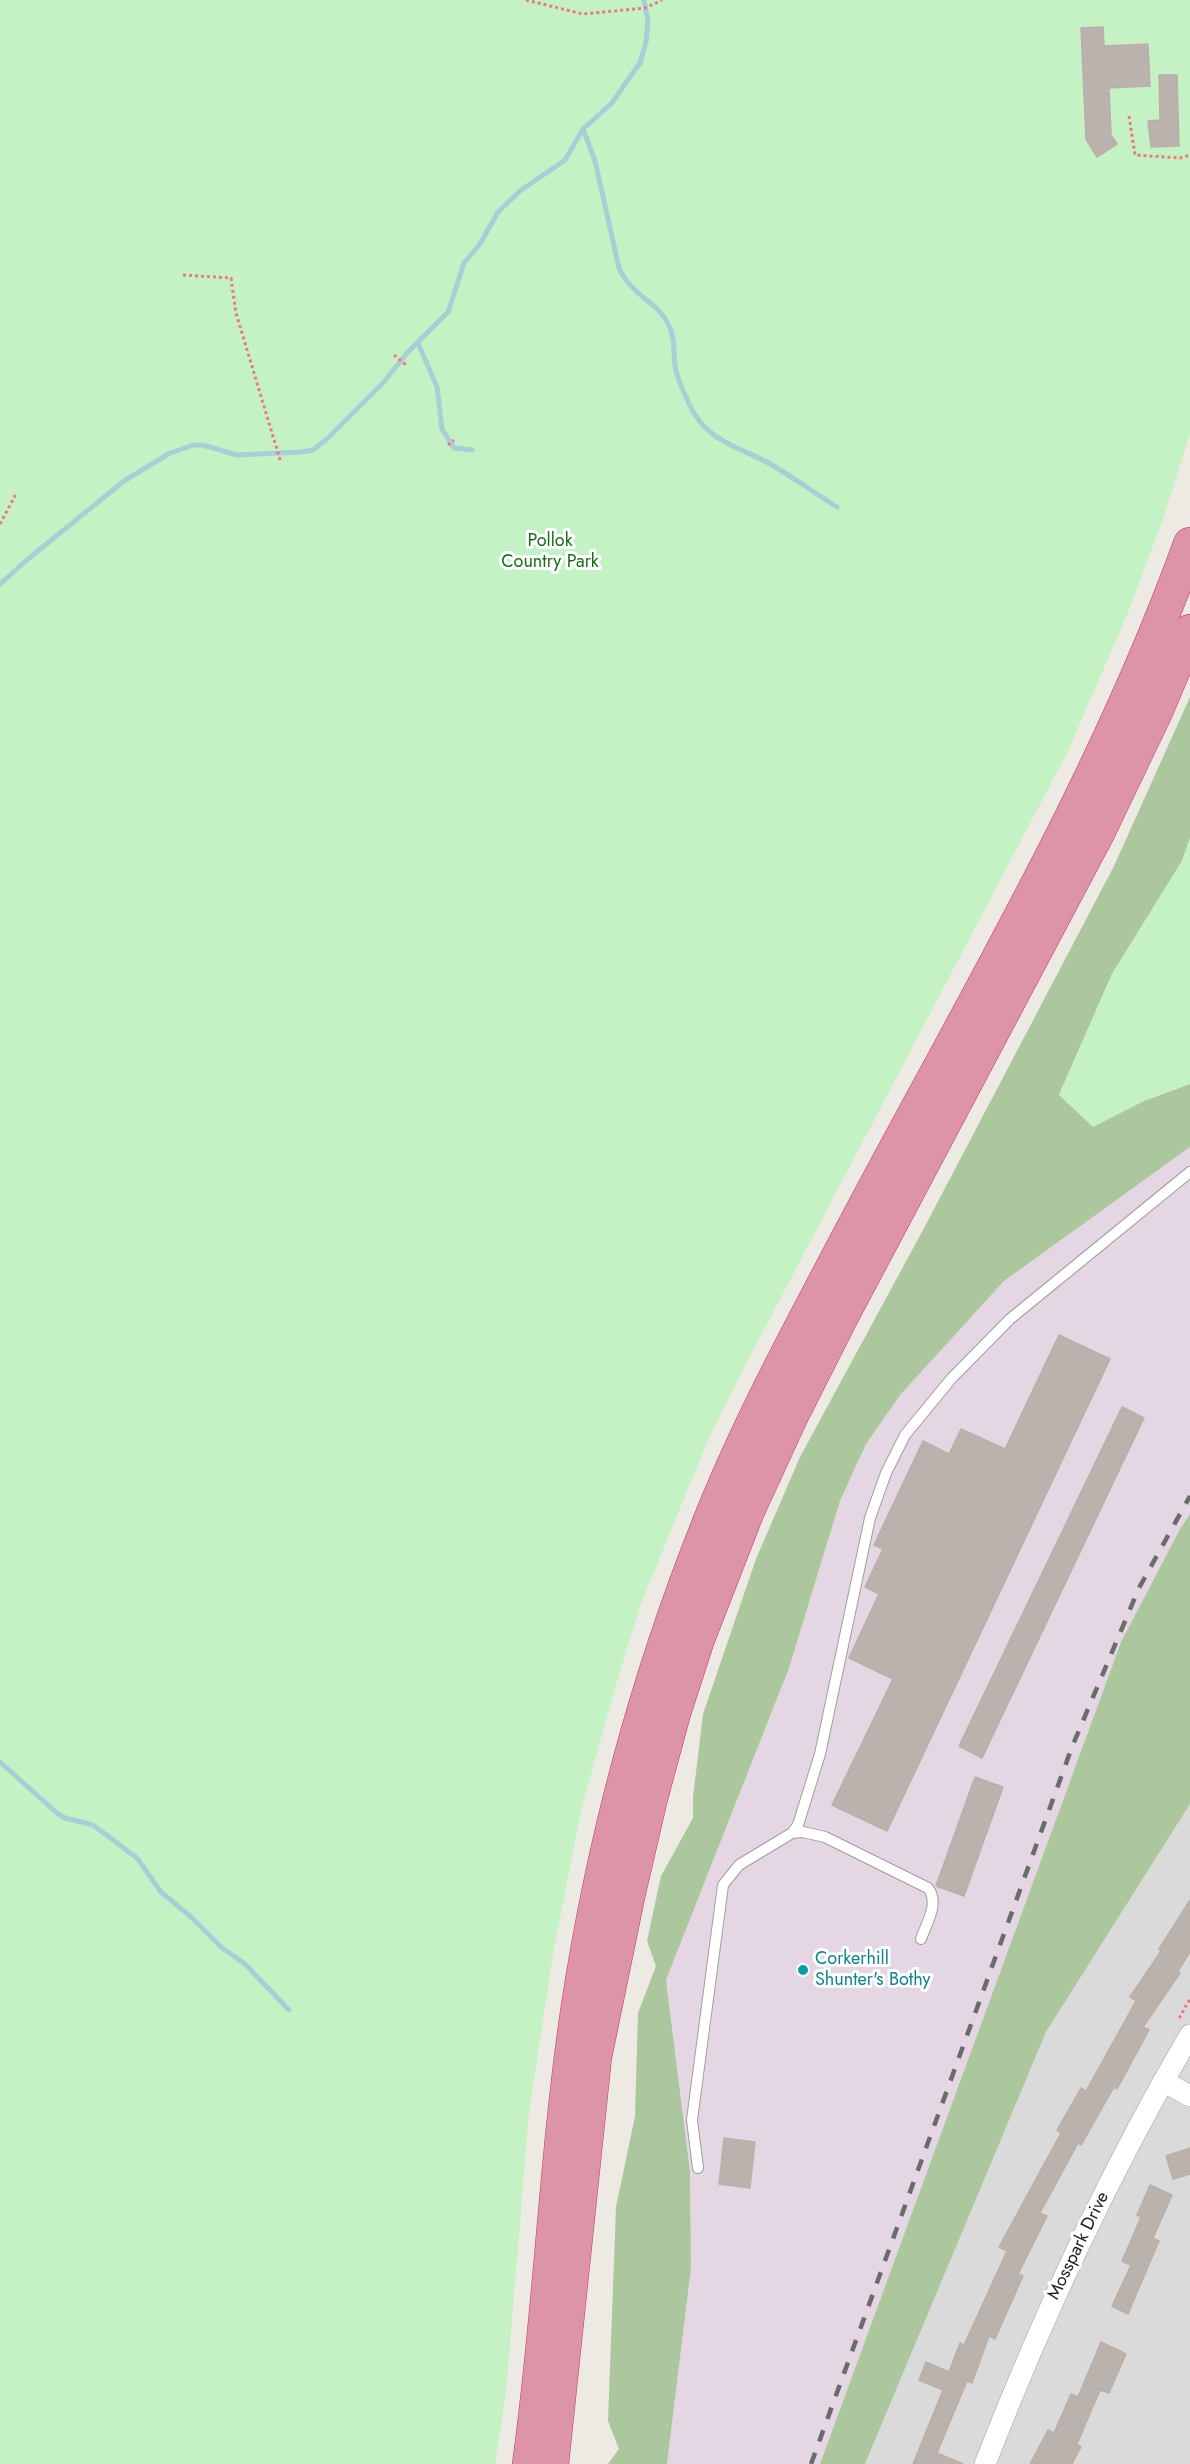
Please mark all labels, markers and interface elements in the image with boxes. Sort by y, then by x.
park label: Pollok Country Park [501,531,599,574]
place label: Corkerhill Shunter's Bothy [815,1949,930,1992]
marker: Corkerhill Shunter's Bothy [796,1963,810,1977]
street label: Mosspark Drive [1044,2189,1114,2303]

